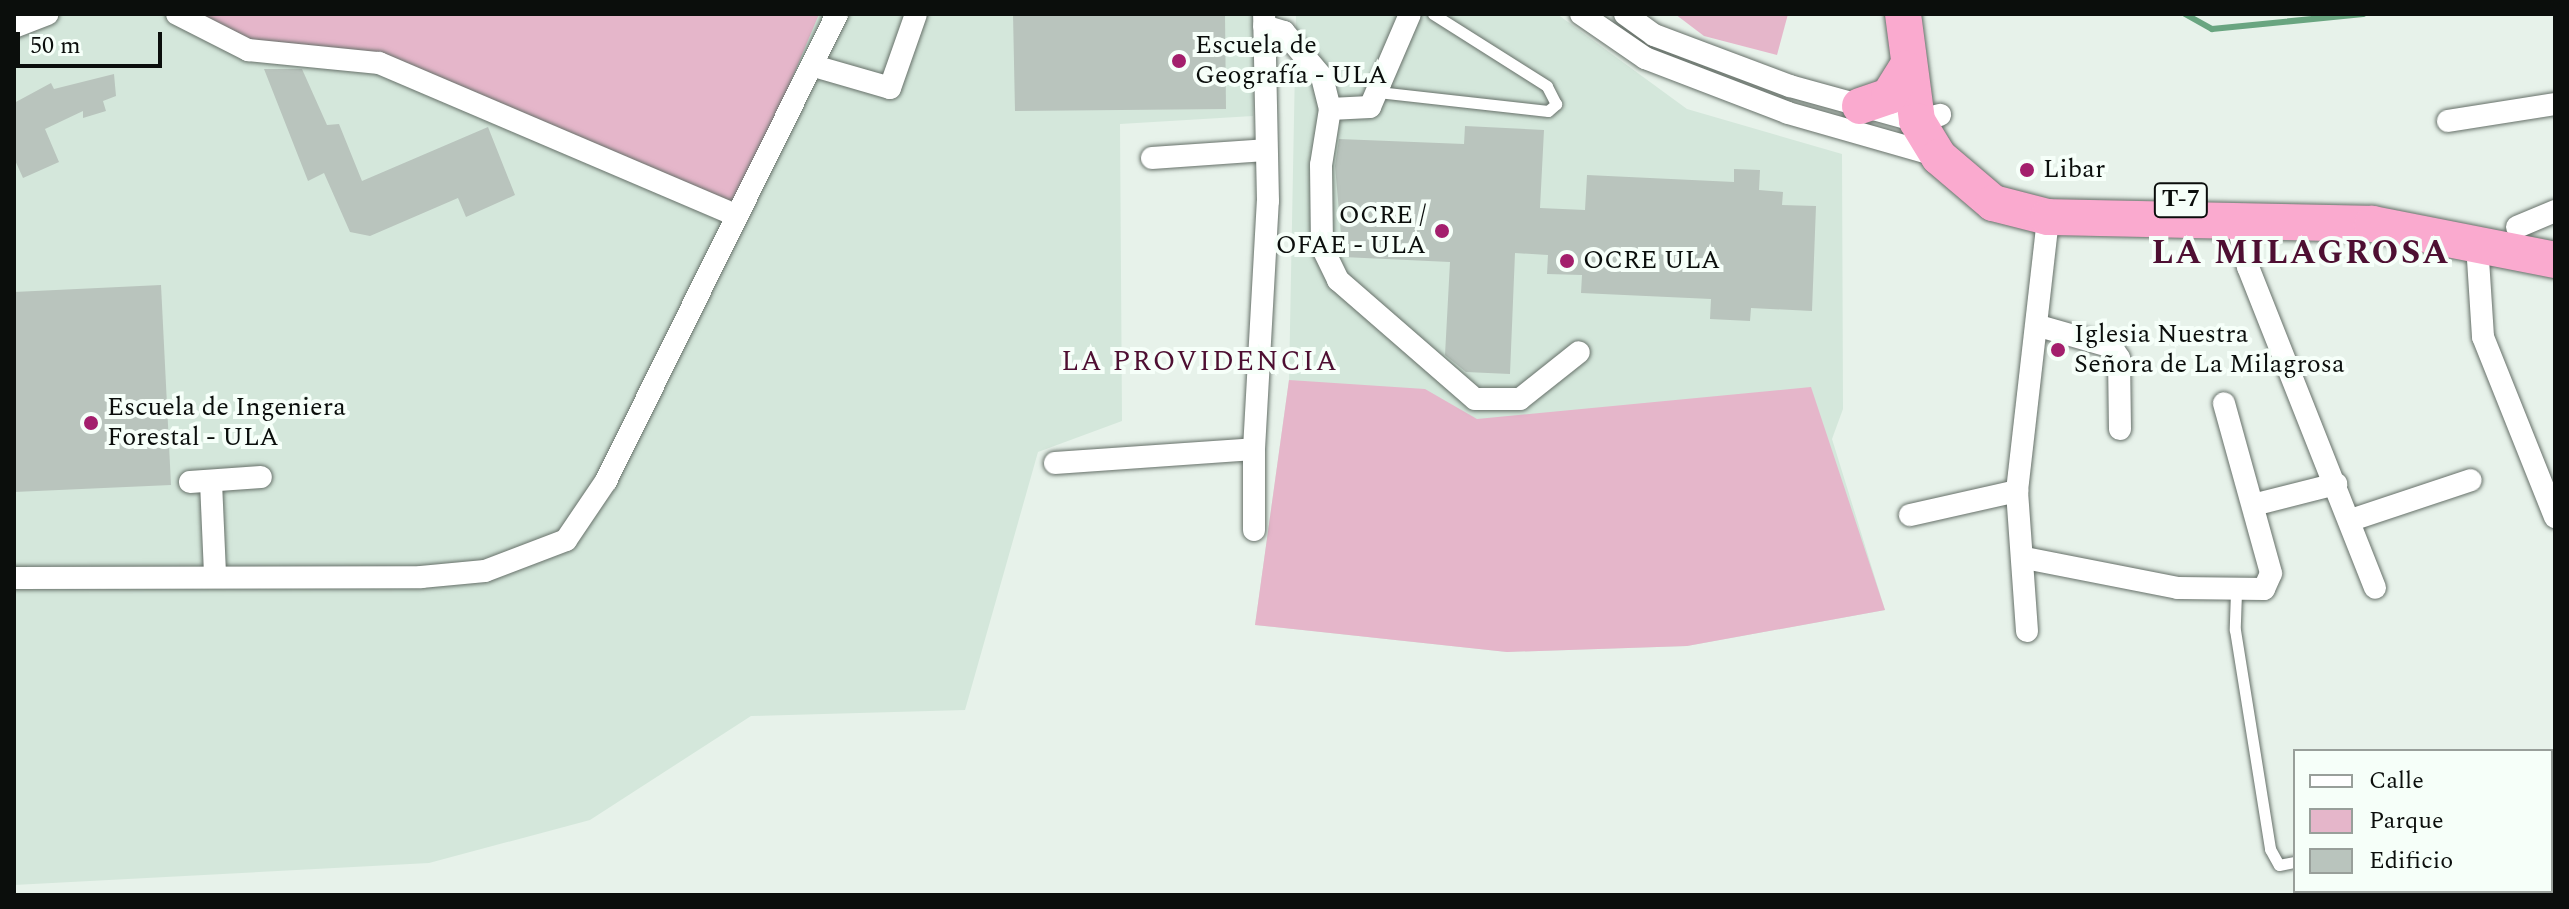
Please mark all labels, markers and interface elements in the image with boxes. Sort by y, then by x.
scale bar [20,16,166,66]
text: 50 m [30,28,81,64]
place label: Escuela de Geografía - ULA [1195,30,1388,92]
marker: Escuela de Geografía - ULA [1170,52,1188,70]
place label: Libar [2043,154,2105,186]
marker: Libar [2018,161,2036,179]
road number: T-7 [2153,180,2209,220]
place label: OCRE / OFAE - ULA [1276,200,1426,262]
marker: OCRE / OFAE - ULA [1433,222,1451,240]
district label: LA MILAGROSA [2151,234,2451,274]
place label: OCRE ULA [1583,245,1720,277]
marker: OCRE ULA [1558,252,1576,270]
place label: Iglesia Nuestra Señora de La Milagrosa [2074,319,2345,380]
marker: Iglesia Nuestra Señora de La Milagrosa [2049,341,2067,359]
district label: LA PROVIDENCIA [1061,345,1339,379]
place label: Escuela de Ingeniera Forestal - ULA [107,392,346,454]
marker: Escuela de Ingeniera Forestal - ULA [82,414,100,432]
legend [2293,749,2553,893]
text: Calle [2369,763,2424,799]
text: Parque [2369,803,2444,839]
text: Edificio [2369,843,2453,879]

